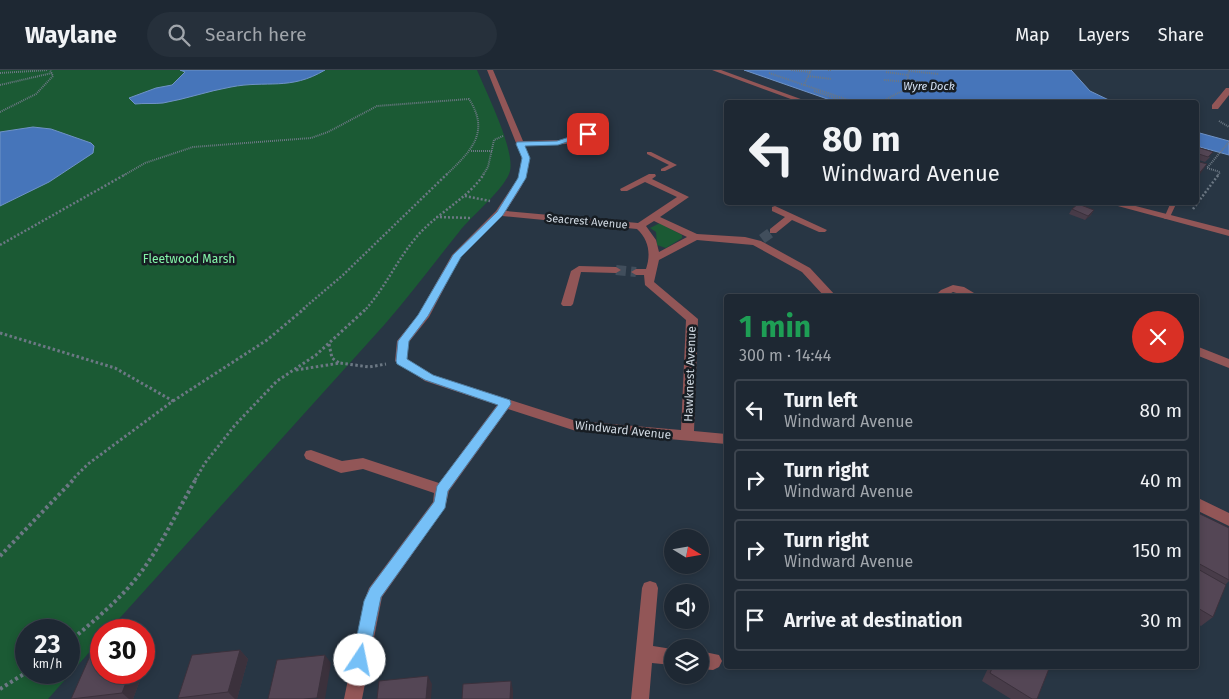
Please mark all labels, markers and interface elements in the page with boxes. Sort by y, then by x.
search box [147,12,497,57]
text: Waylane [25,21,117,49]
icon: search [165,21,193,49]
text: Search here [205,23,307,46]
text: Map [1015,24,1050,46]
text: Layers [1078,24,1130,46]
text: Share [1158,24,1204,46]
water label: Wyre Dock [903,80,955,93]
pin [567,113,609,155]
text: 80 m [822,118,901,160]
icon: arrive [574,120,602,148]
icon: left [739,120,804,185]
text: Windward Avenue [822,160,1000,187]
street label: Seacrest Avenue [546,211,628,232]
park label: Fleetwood Marsh [143,252,235,266]
text: 1 min [739,309,811,345]
button: close [1132,311,1184,363]
street label: Hawknest Avenue [681,326,699,422]
text: 300 m · 14:44 [739,346,831,365]
text: Turn left [784,389,858,412]
icon: left [741,396,769,424]
text: 80 m [1140,399,1182,422]
text: Windward Avenue [784,412,913,431]
street label: Windward Avenue [574,418,672,442]
text: Turn right [784,459,869,482]
icon: right [741,466,769,494]
text: 40 m [1140,469,1182,492]
text: Windward Avenue [784,482,913,501]
north arrow [664,529,709,574]
map controls [664,529,709,684]
text: Turn right [784,529,869,552]
icon: right [741,536,769,564]
text: 150 m [1132,539,1182,562]
text: Windward Avenue [784,552,913,571]
button: sound [664,584,709,629]
icon: arrive [741,606,769,634]
text: Arrive at destination [784,609,963,632]
text: 30 m [1141,609,1182,632]
speed limit sign: 30 [90,619,155,684]
text: 23 [35,630,60,660]
position arrow [333,633,385,685]
button: layers [664,639,709,684]
text: km/h [33,657,62,671]

